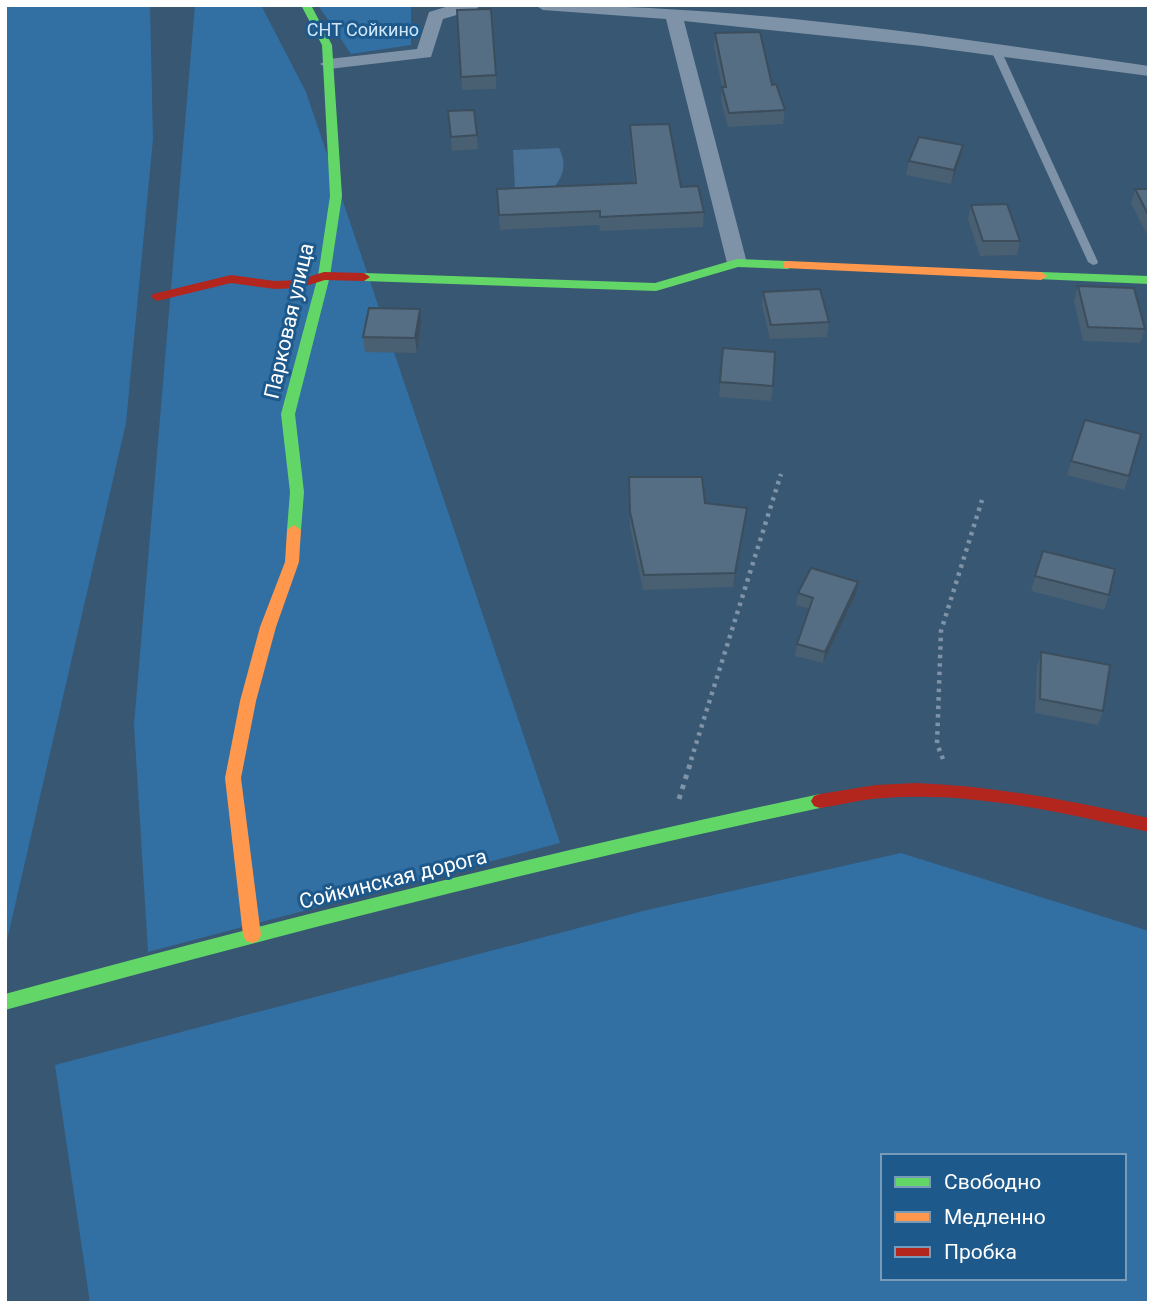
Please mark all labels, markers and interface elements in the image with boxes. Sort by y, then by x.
park label: СНТ Сойкино [307,19,419,40]
street label: Парковая улица [259,241,319,401]
street label: Сойкинская дорога [297,844,489,914]
legend [881,1154,1126,1280]
text: Свободно [944,1170,1041,1194]
text: Медленно [944,1205,1046,1229]
text: Пробка [944,1240,1017,1264]

